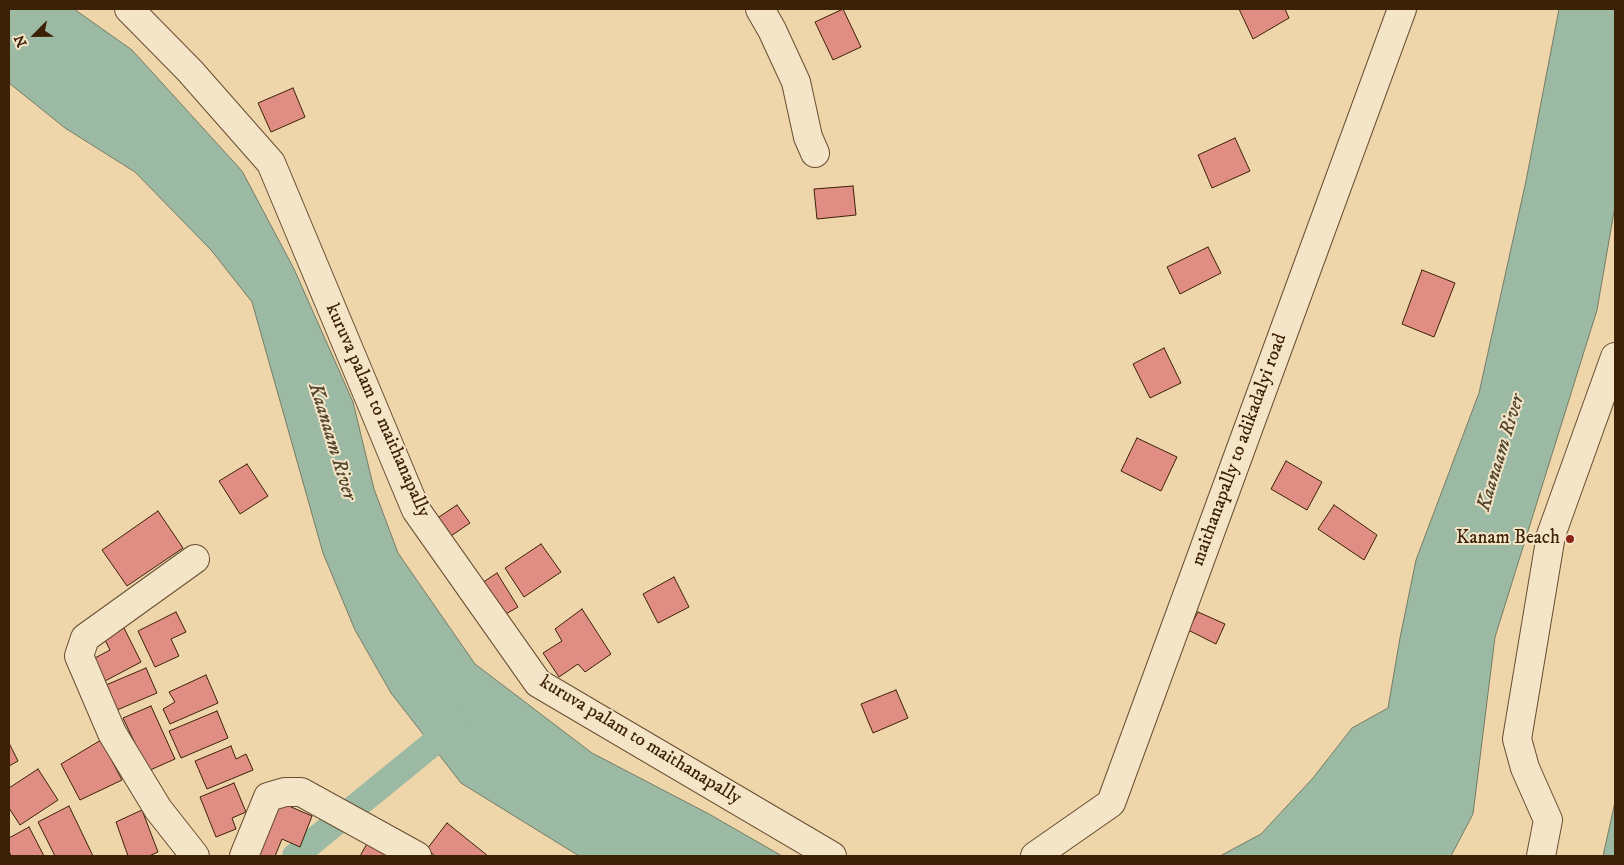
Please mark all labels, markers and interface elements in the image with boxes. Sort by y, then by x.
north arrow [10,10,60,60]
text: N [11,32,32,50]
street label: kuruva palam to maithanapally [320,301,434,521]
street label: maithanapally to adikadalyi road [1187,331,1293,569]
water label: Kaanaam River [302,381,360,503]
water label: Kaanaam River [1473,392,1531,514]
place label: Kanam Beach [1456,528,1560,550]
marker: Kanam Beach [1564,533,1576,545]
street label: kuruva palam to maithanapally [535,672,745,810]

